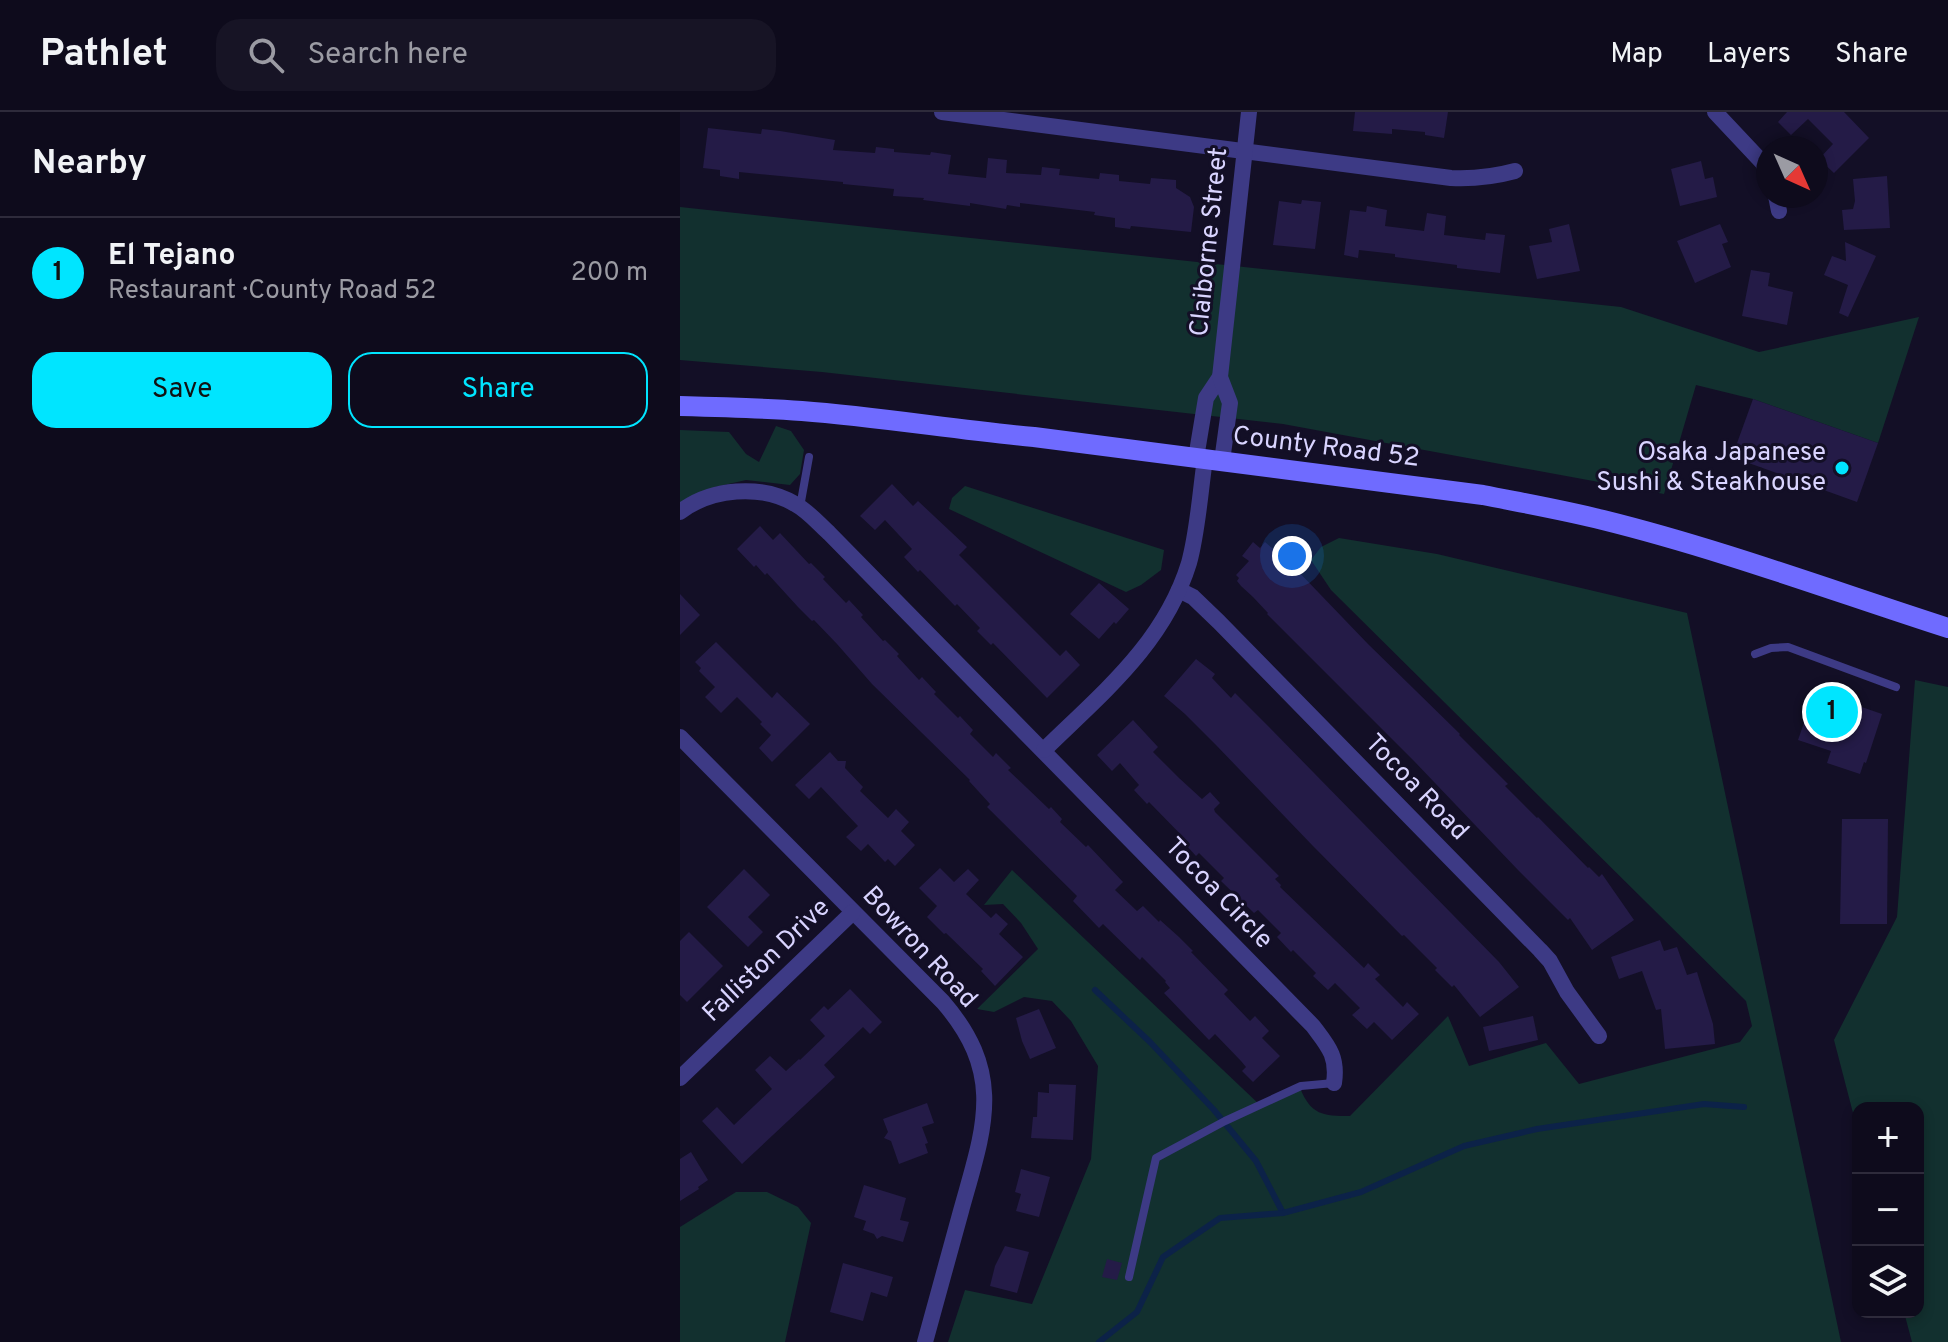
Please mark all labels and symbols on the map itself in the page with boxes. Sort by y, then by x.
north arrow [1756,136,1828,208]
street label: Claiborne Street [1184,146,1236,338]
street label: County Road 52 [1231,420,1421,476]
place label: Osaka Japanese Sushi & Steakhouse [1596,437,1826,500]
marker: Osaka Japanese Sushi & Steakhouse [1833,459,1851,477]
your location [1272,536,1312,576]
pin: 1 [1806,682,1858,742]
street label: Tocoa Road [1357,728,1475,848]
street label: Tocoa Circle [1157,831,1279,957]
street label: Bowron Road [854,880,984,1016]
street label: Falliston Drive [696,892,838,1030]

